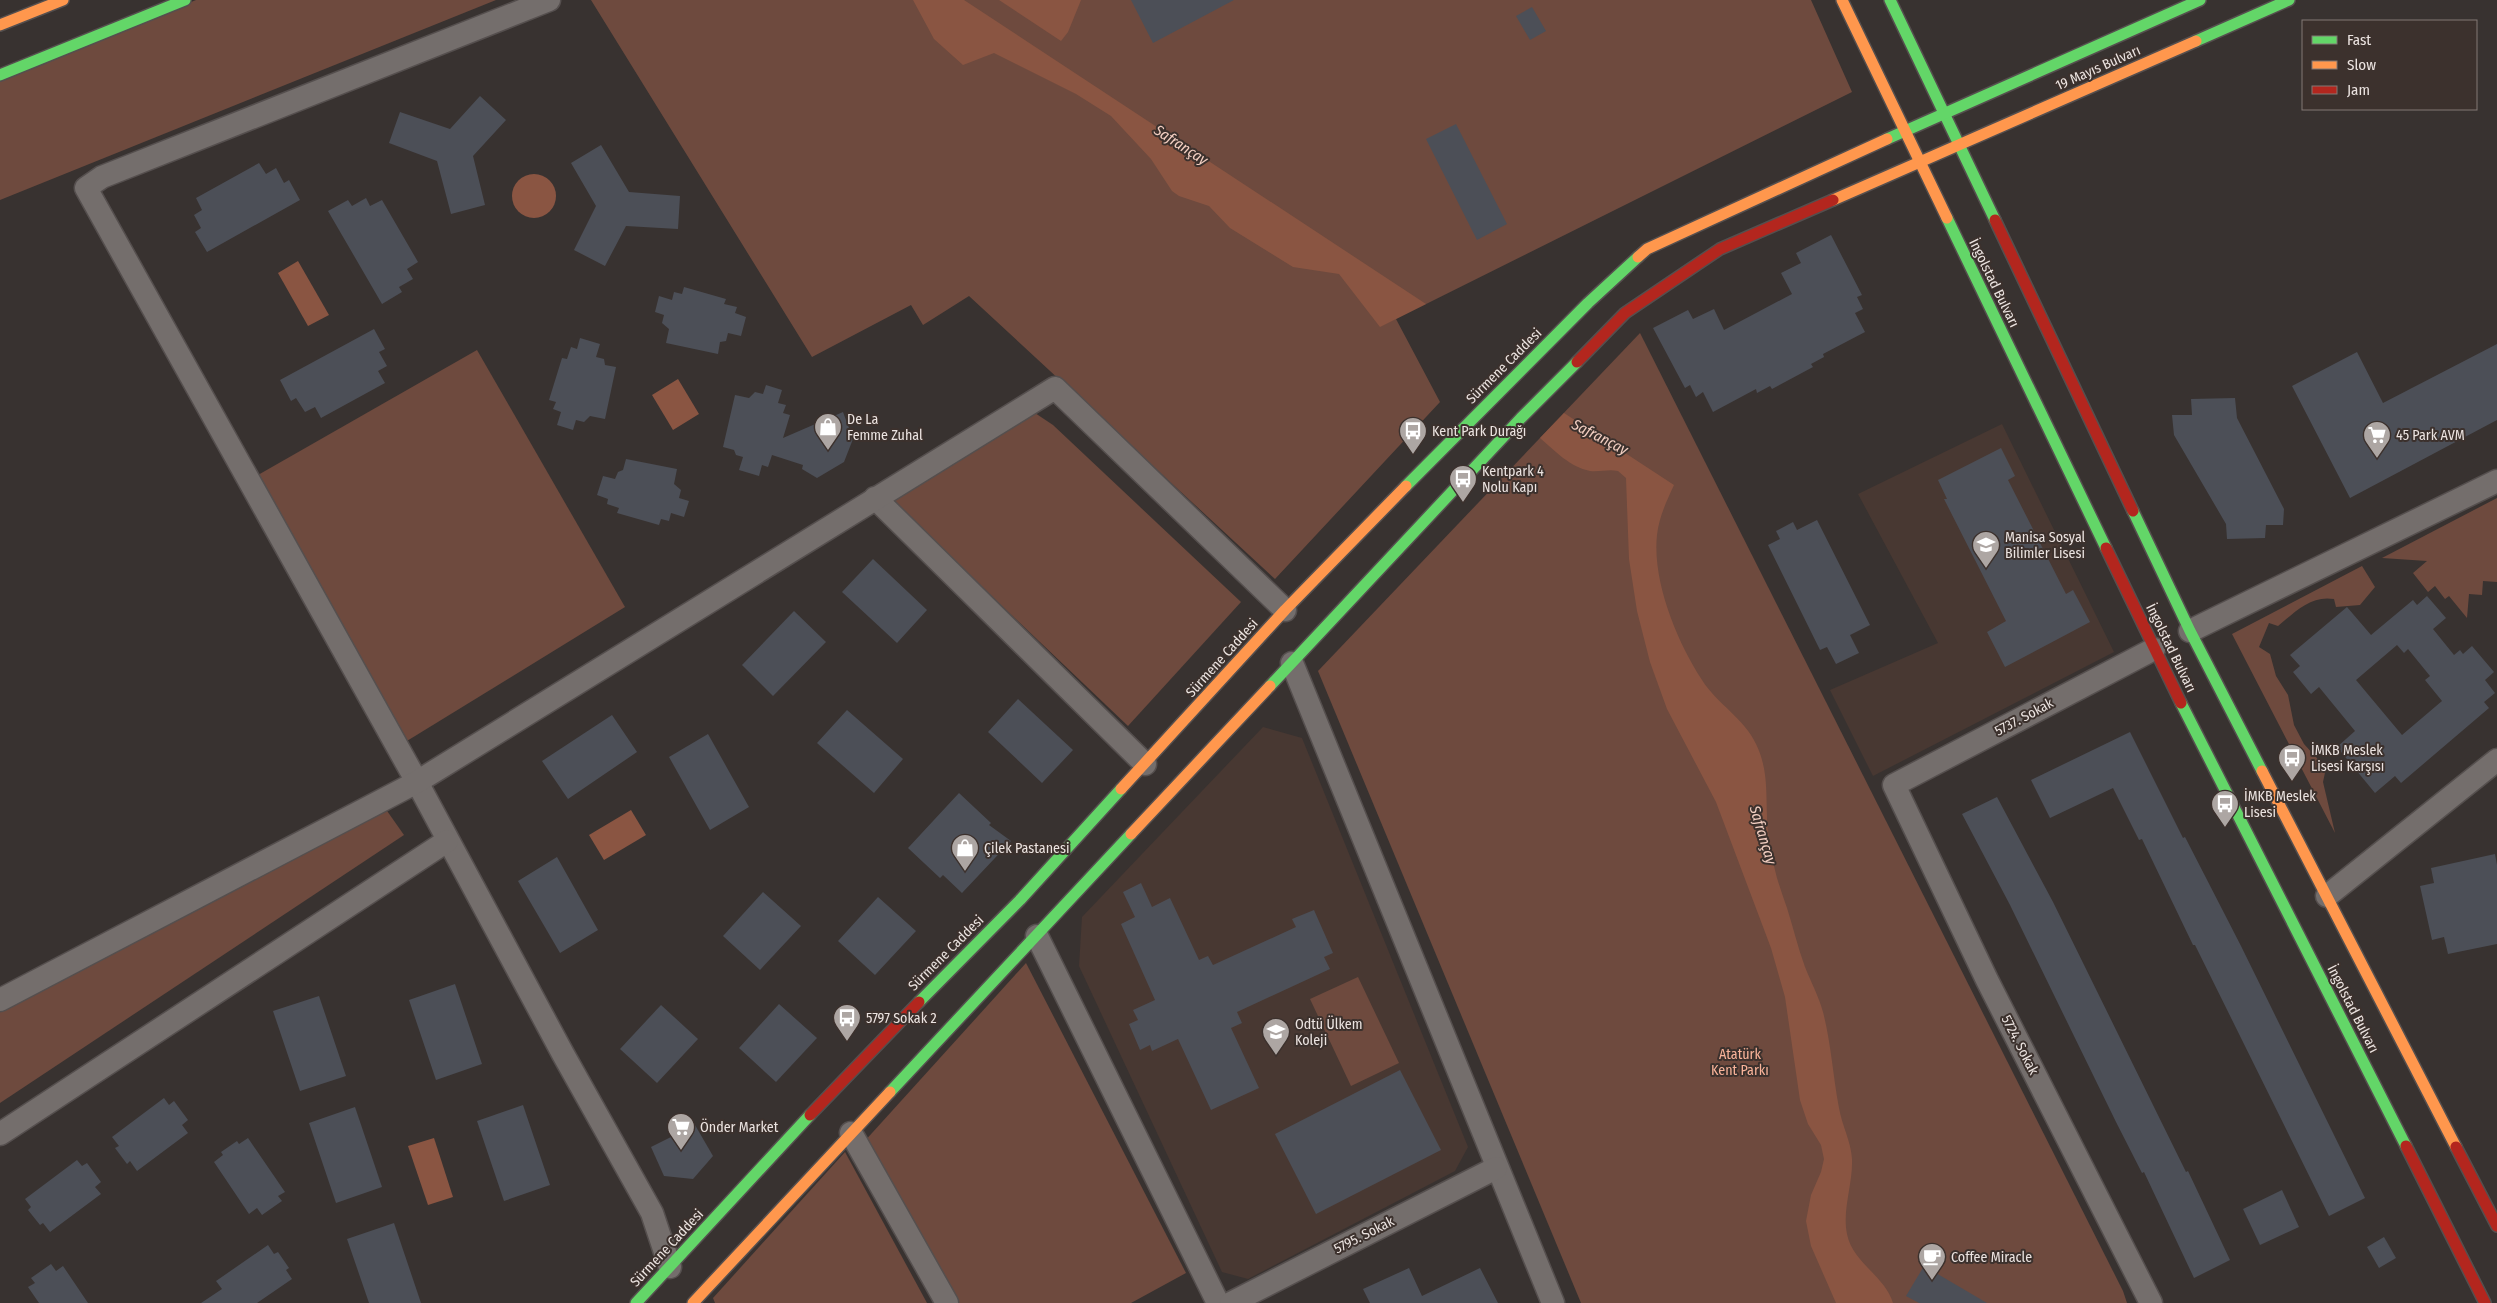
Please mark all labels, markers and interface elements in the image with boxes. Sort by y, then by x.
legend [2302,20,2477,110]
text: Fast [2347,31,2371,49]
street label: 19 Mayıs Bulvarı [2053,42,2143,94]
text: Slow [2347,56,2376,74]
text: Jam [2347,81,2370,99]
water label: Safrançay [1150,120,1212,170]
street label: İngolstad Bulvarı [1965,236,2023,330]
street label: Sürmene Caddesi [1463,325,1545,407]
place label: De La Femme Zuhal [847,411,923,444]
shop icon: De La Femme Zuhal [813,412,843,451]
water label: Safrançay [1568,415,1632,459]
bus stop icon: Kent Park Durağı [1398,416,1428,455]
supermarket icon: 45 Park AVM [2362,420,2392,459]
place label: Kent Park Durağı [1432,423,1526,440]
place label: 45 Park AVM [2396,427,2465,444]
place label: Kentpark 4 Nolu Kapı [1482,463,1544,496]
bus stop icon: Kentpark 4 Nolu Kapı [1448,464,1478,503]
place label: Manisa Sosyal Bilimler Lisesi [2005,529,2086,562]
school or university icon: Manisa Sosyal Bilimler Lisesi [1971,530,2001,569]
street label: İngolstad Bulvarı [2142,601,2200,695]
street label: Sürmene Caddesi [1182,615,1262,701]
street label: 5737. Sokak [1992,694,2057,740]
place label: İMKB Meslek Lisesi Karşısı [2311,742,2384,775]
bus stop icon: İMKB Meslek Lisesi Karşısı [2277,743,2307,782]
place label: İMKB Meslek Lisesi [2244,788,2316,821]
bus stop icon: İMKB Meslek Lisesi [2210,789,2240,828]
water label: Safrançay [1745,803,1781,868]
shop icon: Çilek Pastanesi [950,833,980,872]
place label: Çilek Pastanesi [984,840,1069,857]
street label: Sürmene Caddesi [905,912,987,994]
street label: İngolstad Bulvarı [2324,962,2382,1056]
bus stop icon: 5797 Sokak 2 [832,1003,862,1042]
place label: 5797 Sokak 2 [866,1010,937,1027]
street label: 5724. Sokak [1998,1012,2042,1078]
place label: Odtü Ülkem Koleji [1295,1015,1363,1049]
school or university icon: Odtü Ülkem Koleji [1261,1017,1291,1056]
park label: Atatürk Kent Parkı [1711,1046,1769,1079]
supermarket icon: Önder Market [666,1112,696,1151]
place label: Önder Market [700,1118,779,1136]
street label: Sürmene Caddesi [627,1206,707,1290]
street label: 5795. Sokak [1331,1212,1397,1257]
cafe icon: Coffee Miracle [1917,1242,1947,1281]
place label: Coffee Miracle [1951,1249,2032,1266]

